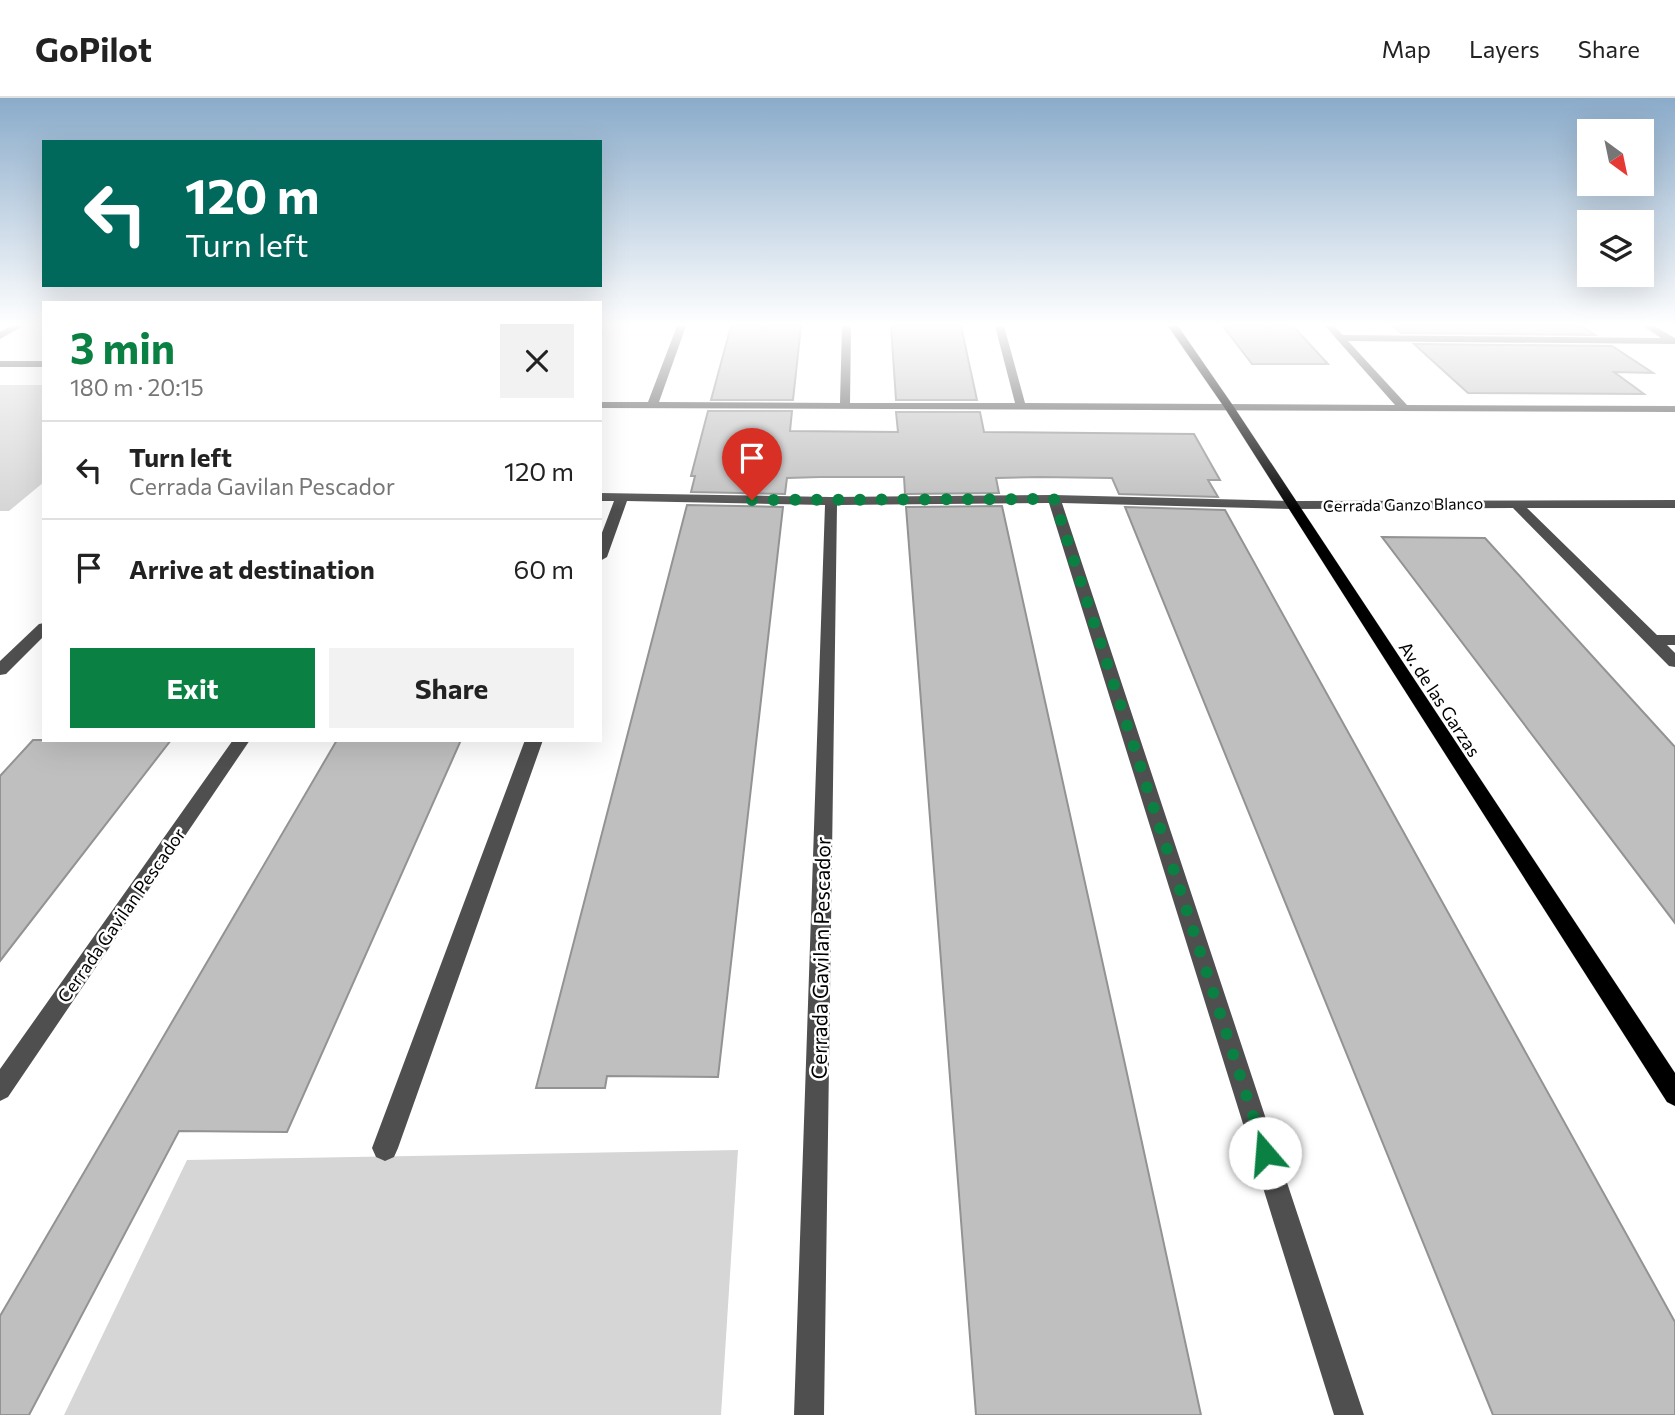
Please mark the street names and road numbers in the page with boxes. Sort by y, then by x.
street label: Cerrada Ganzo Blanco [1323,493,1483,515]
street label: Av. de las Garzas [1395,637,1485,761]
street label: Cerrada Gavilan Pescador [52,823,190,1007]
street label: Cerrada Gavilan Pescador [805,836,835,1080]

